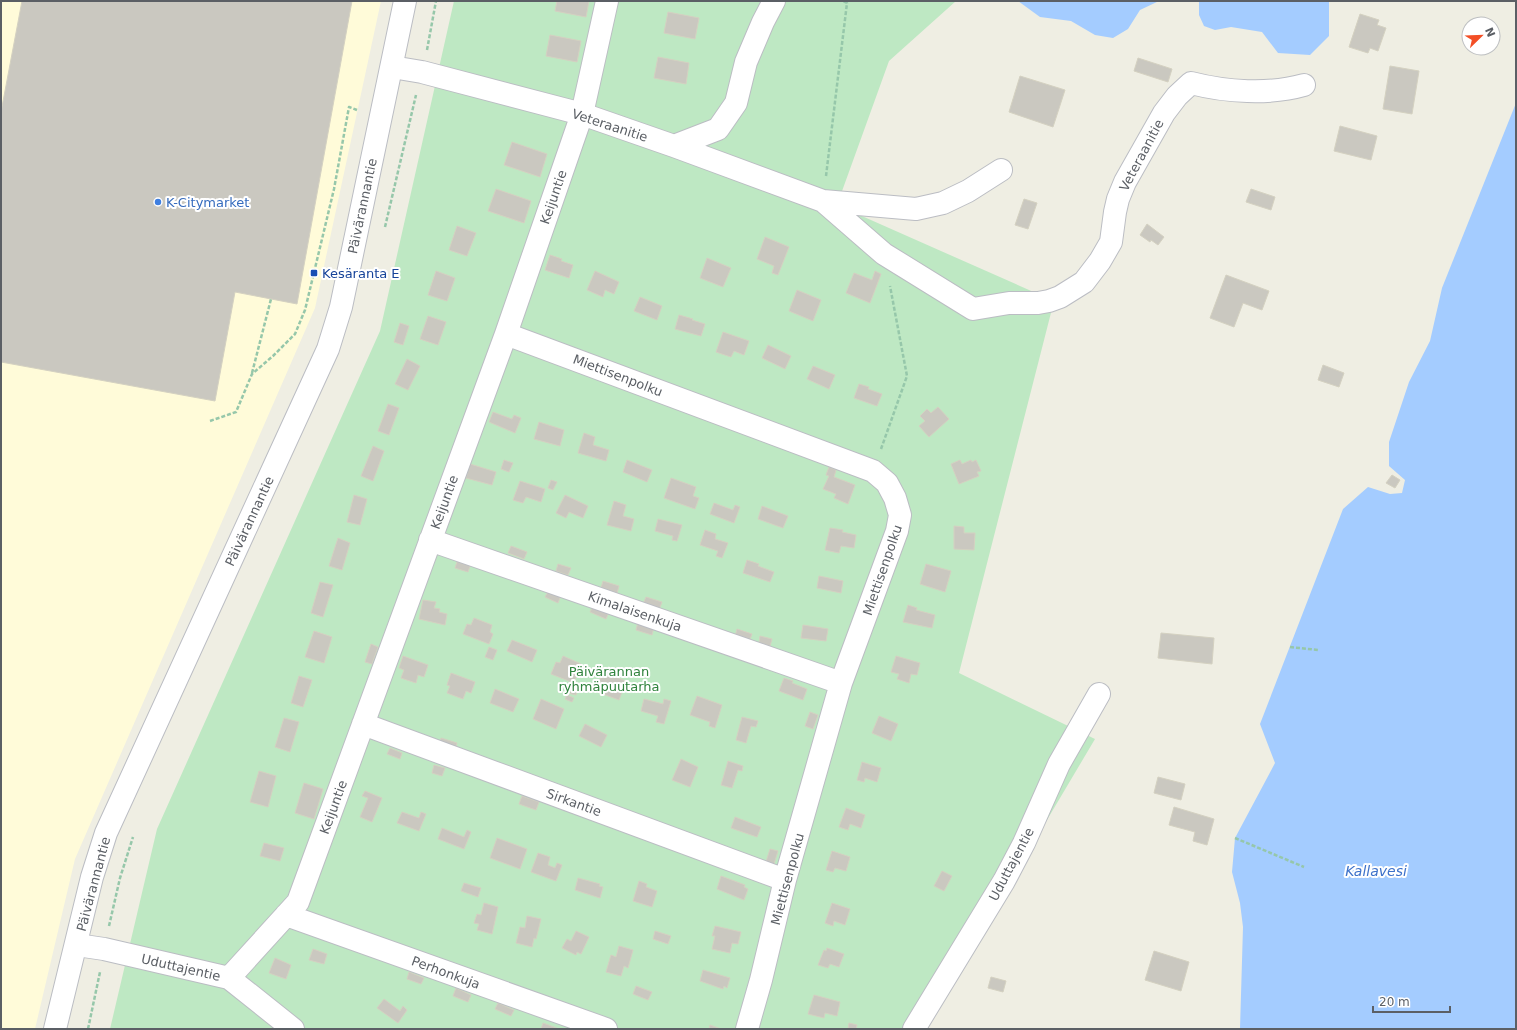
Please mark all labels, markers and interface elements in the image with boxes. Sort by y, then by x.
north arrow [1461,16,1501,56]
text: N [1482,26,1498,39]
street label: Veteraanitie [570,106,650,145]
street label: Veteraanitie [1116,117,1167,194]
street label: Päivärannantie [345,157,380,255]
street label: Keijuntie [537,168,570,226]
place label: K-Citymarket [166,195,249,210]
marker: K-Citymarket [153,197,163,207]
place label: Kesäranta E [322,266,400,281]
marker: Kesäranta E [309,268,319,278]
street label: Miettisenpolku [571,351,665,399]
street label: Keijuntie [428,473,461,531]
street label: Päivärannantie [222,474,277,568]
street label: Miettisenpolku [860,523,905,617]
street label: Kimalaisenkuja [586,588,684,635]
park label: Päivärannan ryhmäpuutarha [558,664,660,694]
street label: Keijuntie [317,778,350,836]
street label: Sirkantie [544,786,603,819]
street label: Uduttajentie [986,825,1037,903]
street label: Miettisenpolku [768,831,807,927]
street label: Päivärannantie [74,835,113,933]
water label: Kallavesi [1345,863,1407,879]
street label: Uduttajentie [140,951,222,984]
street label: Perhonkuja [409,953,482,992]
scale bar [1373,988,1450,1014]
text: 20 m [1379,995,1410,1009]

